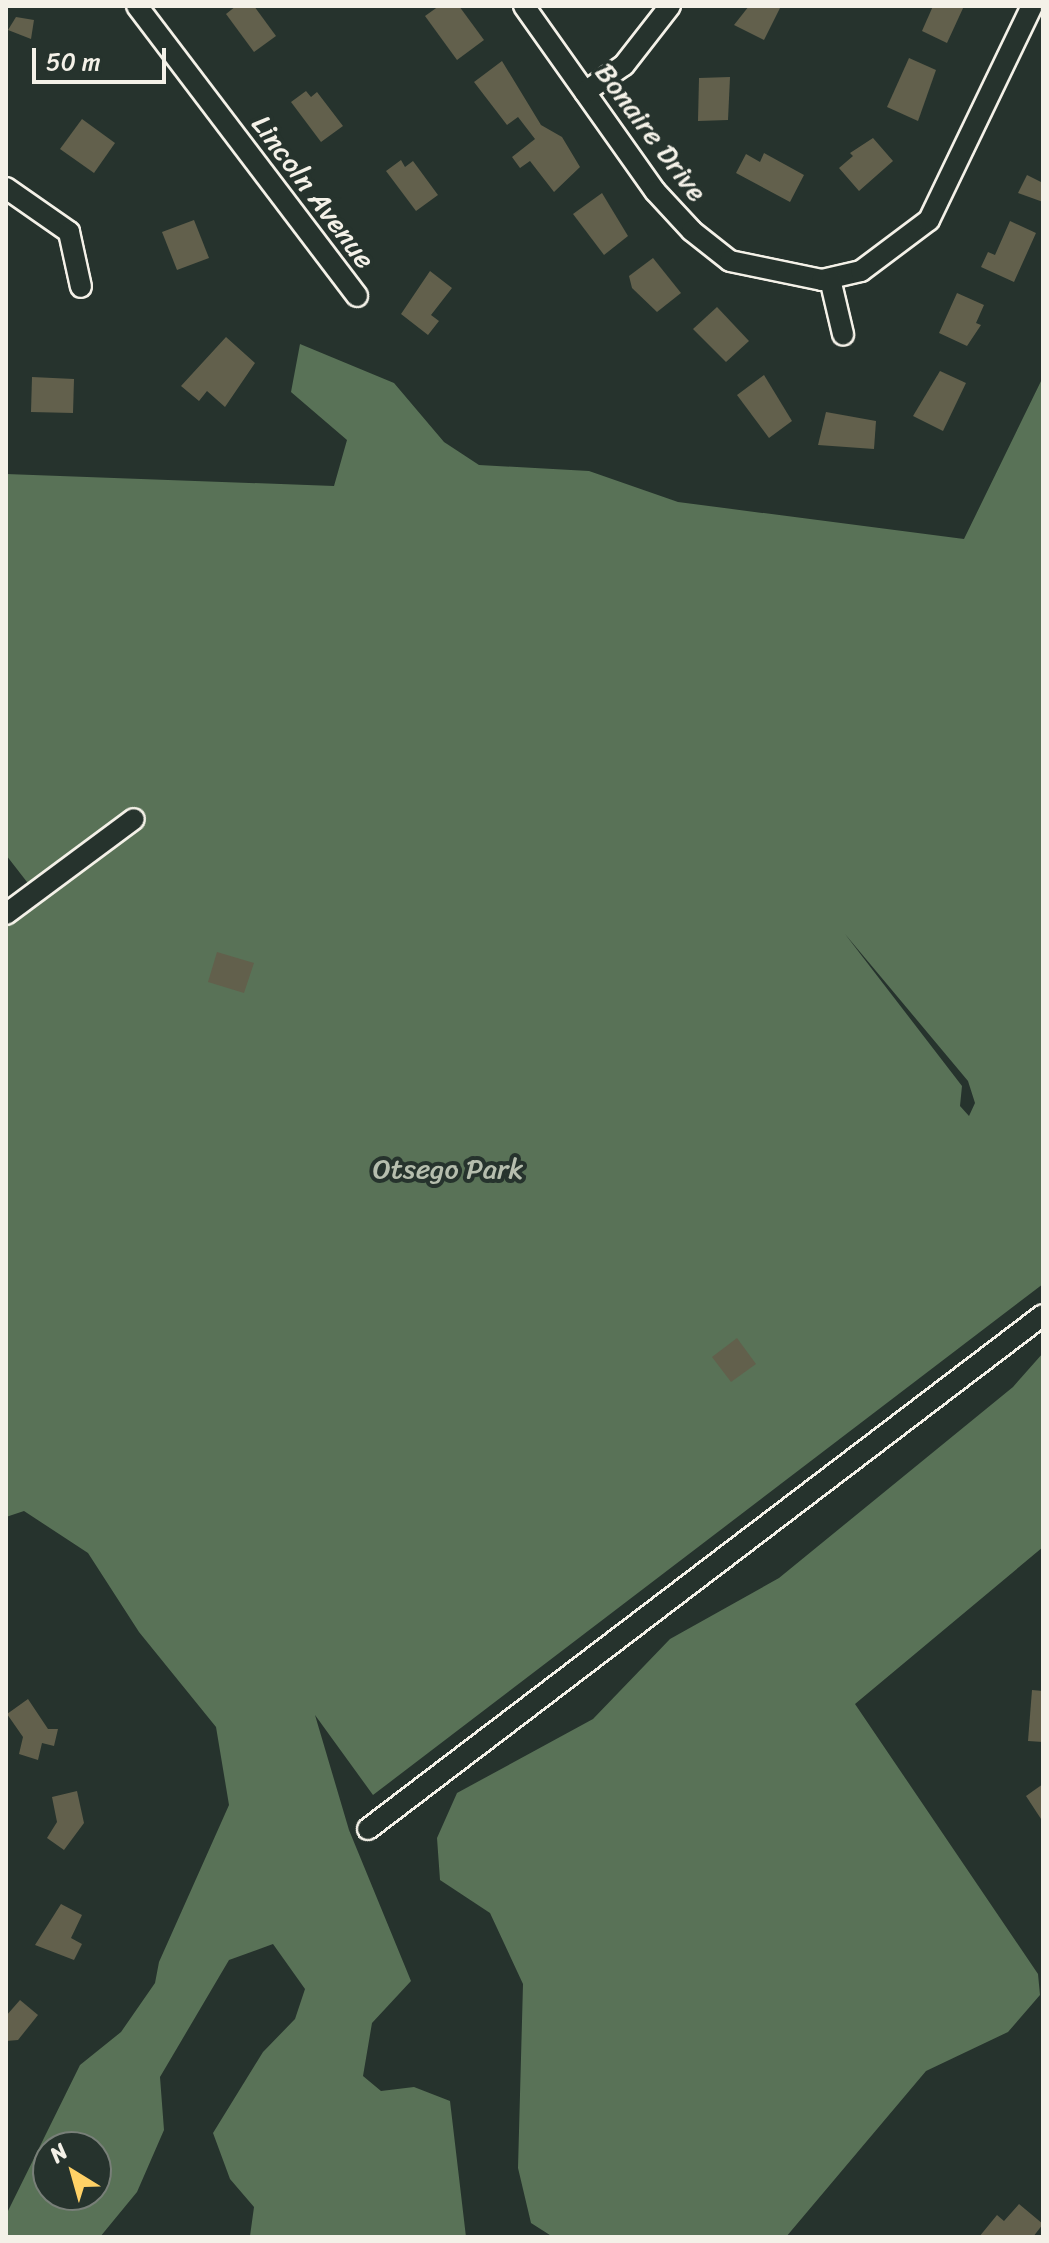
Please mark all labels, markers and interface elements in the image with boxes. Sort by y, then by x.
scale bar [36,32,170,82]
text: 50 m [46,41,101,83]
street label: Bonaire Drive [588,56,714,208]
street label: Lincoln Avenue [244,109,382,275]
park label: Otsego Park [373,1152,523,1186]
north arrow [32,2131,112,2211]
text: N [41,2133,76,2173]

